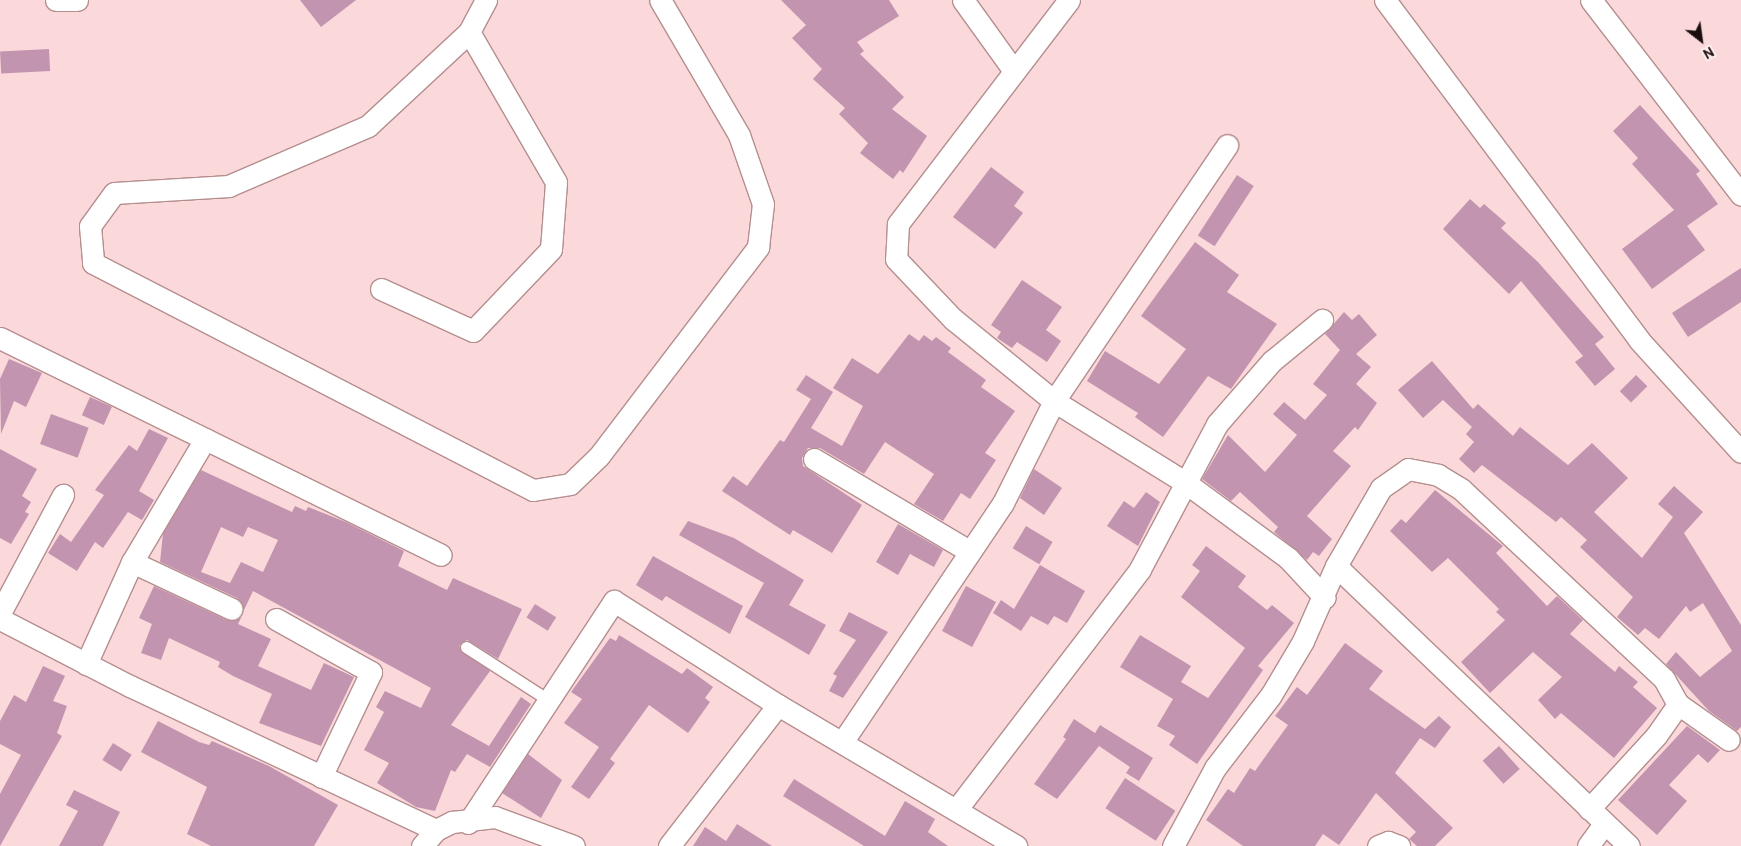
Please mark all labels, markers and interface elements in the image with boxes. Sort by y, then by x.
north arrow [1676,15,1726,65]
text: N [1700,43,1717,63]

